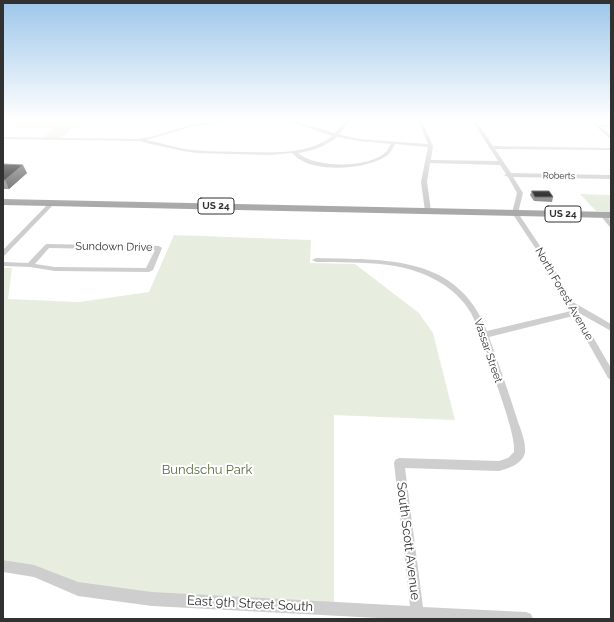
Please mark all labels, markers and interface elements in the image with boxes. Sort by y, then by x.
street label: Roberts [543,170,575,182]
road number: US 24 [198,198,234,214]
road number: US 24 [545,206,581,222]
street label: Sundown Drive [75,240,153,254]
street label: North Forest Avenue [532,245,596,343]
street label: Vassar Street [471,317,505,385]
park label: Bundschu Park [162,462,252,478]
street label: South Scott Avenue [393,481,423,601]
street label: East 9th Street South [186,593,314,615]

